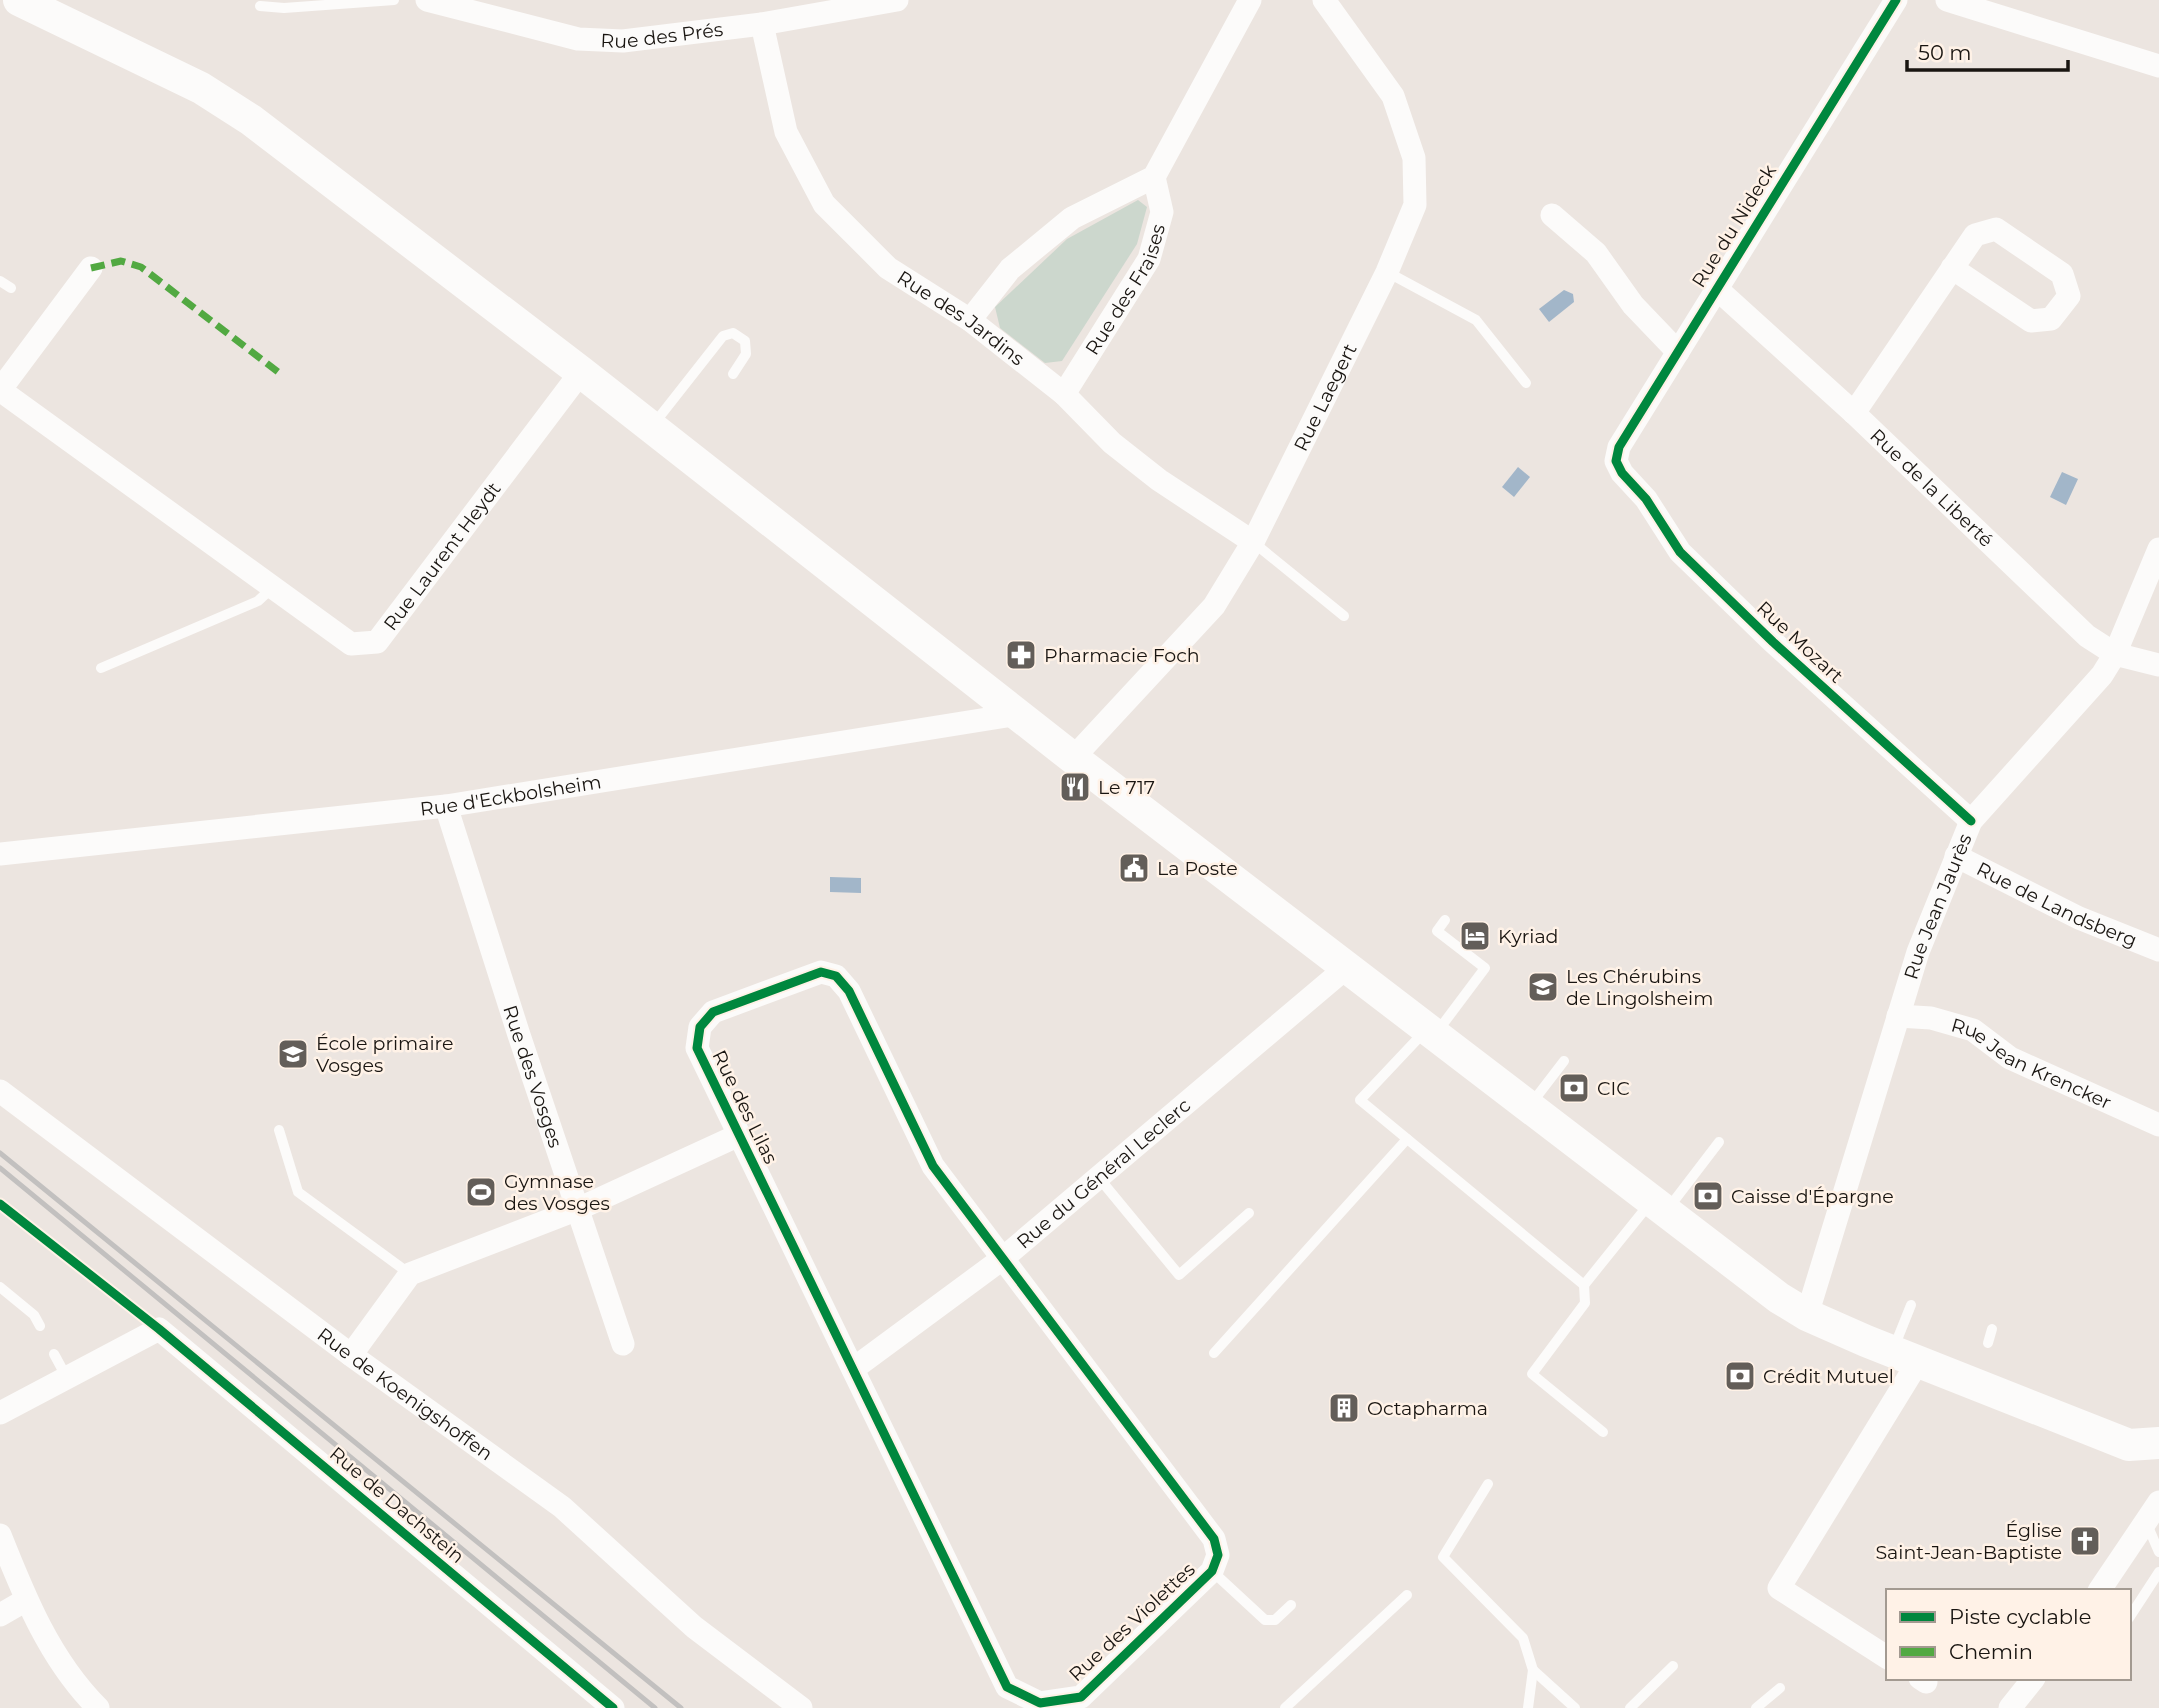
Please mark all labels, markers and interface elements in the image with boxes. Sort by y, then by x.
street label: Rue des Prés [600,17,724,53]
scale bar [1907,28,2068,72]
text: 50 m [1918,40,1972,65]
street label: Rue du Nideck [1687,160,1781,292]
street label: Rue des Fraises [1080,221,1170,359]
street label: Rue des Jardins [893,266,1029,370]
street label: Rue Laegert [1289,339,1361,455]
street label: Rue de la Liberté [1866,424,1998,552]
street label: Rue Laurent Heydt [378,477,505,635]
street label: Rue Mozart [1752,596,1848,688]
pharmacy icon: Pharmacie Foch [1004,638,1038,672]
place label: Pharmacie Foch [1044,644,1200,667]
street label: Rue d'Eckbolsheim [419,770,603,820]
restaurant icon: Le 717 [1058,770,1092,804]
place label: Le 717 [1098,776,1155,799]
street label: Rue Jean Jaurès [1899,830,1976,982]
public building icon: La Poste [1117,851,1151,885]
place label: La Poste [1157,857,1238,880]
street label: Rue de Landsberg [1973,857,2140,952]
hotel icon: Kyriad [1458,919,1492,953]
place label: Kyriad [1498,925,1558,948]
place label: Les Chérubins de Lingolsheim [1566,965,1713,1010]
school or university icon: Les Chérubins de Lingolsheim [1526,970,1560,1004]
street label: Rue des Vosges [499,1002,568,1151]
street label: Rue Jean Krencker [1949,1013,2115,1114]
place label: École primaire Vosges [316,1032,453,1077]
school or university icon: École primaire Vosges [276,1037,310,1071]
street label: Rue des Lilas [708,1046,782,1168]
bank icon: CIC [1557,1071,1591,1105]
place label: CIC [1597,1077,1630,1100]
street label: Rue du Général Leclerc [1012,1093,1195,1253]
place label: Gymnase des Vosges [504,1170,610,1215]
sports icon: Gymnase des Vosges [464,1175,498,1209]
bank icon: Caisse d'Épargne [1691,1179,1725,1213]
place label: Caisse d'Épargne [1731,1185,1894,1208]
street label: Rue de Koenigshoffen [313,1323,498,1465]
bank icon: Crédit Mutuel [1723,1359,1757,1393]
place label: Crédit Mutuel [1763,1365,1894,1388]
building icon: Octapharma [1327,1391,1361,1425]
place label: Octapharma [1367,1397,1488,1420]
street label: Rue de Dachstein [325,1442,469,1568]
place label: Église Saint-Jean-Baptiste [1875,1519,2062,1564]
church icon: Église Saint-Jean-Baptiste [2068,1524,2102,1558]
street label: Rue des Violettes [1064,1558,1200,1686]
legend [1886,1589,2131,1680]
text: Piste cyclable [1949,1604,2091,1629]
text: Chemin [1949,1639,2033,1664]

